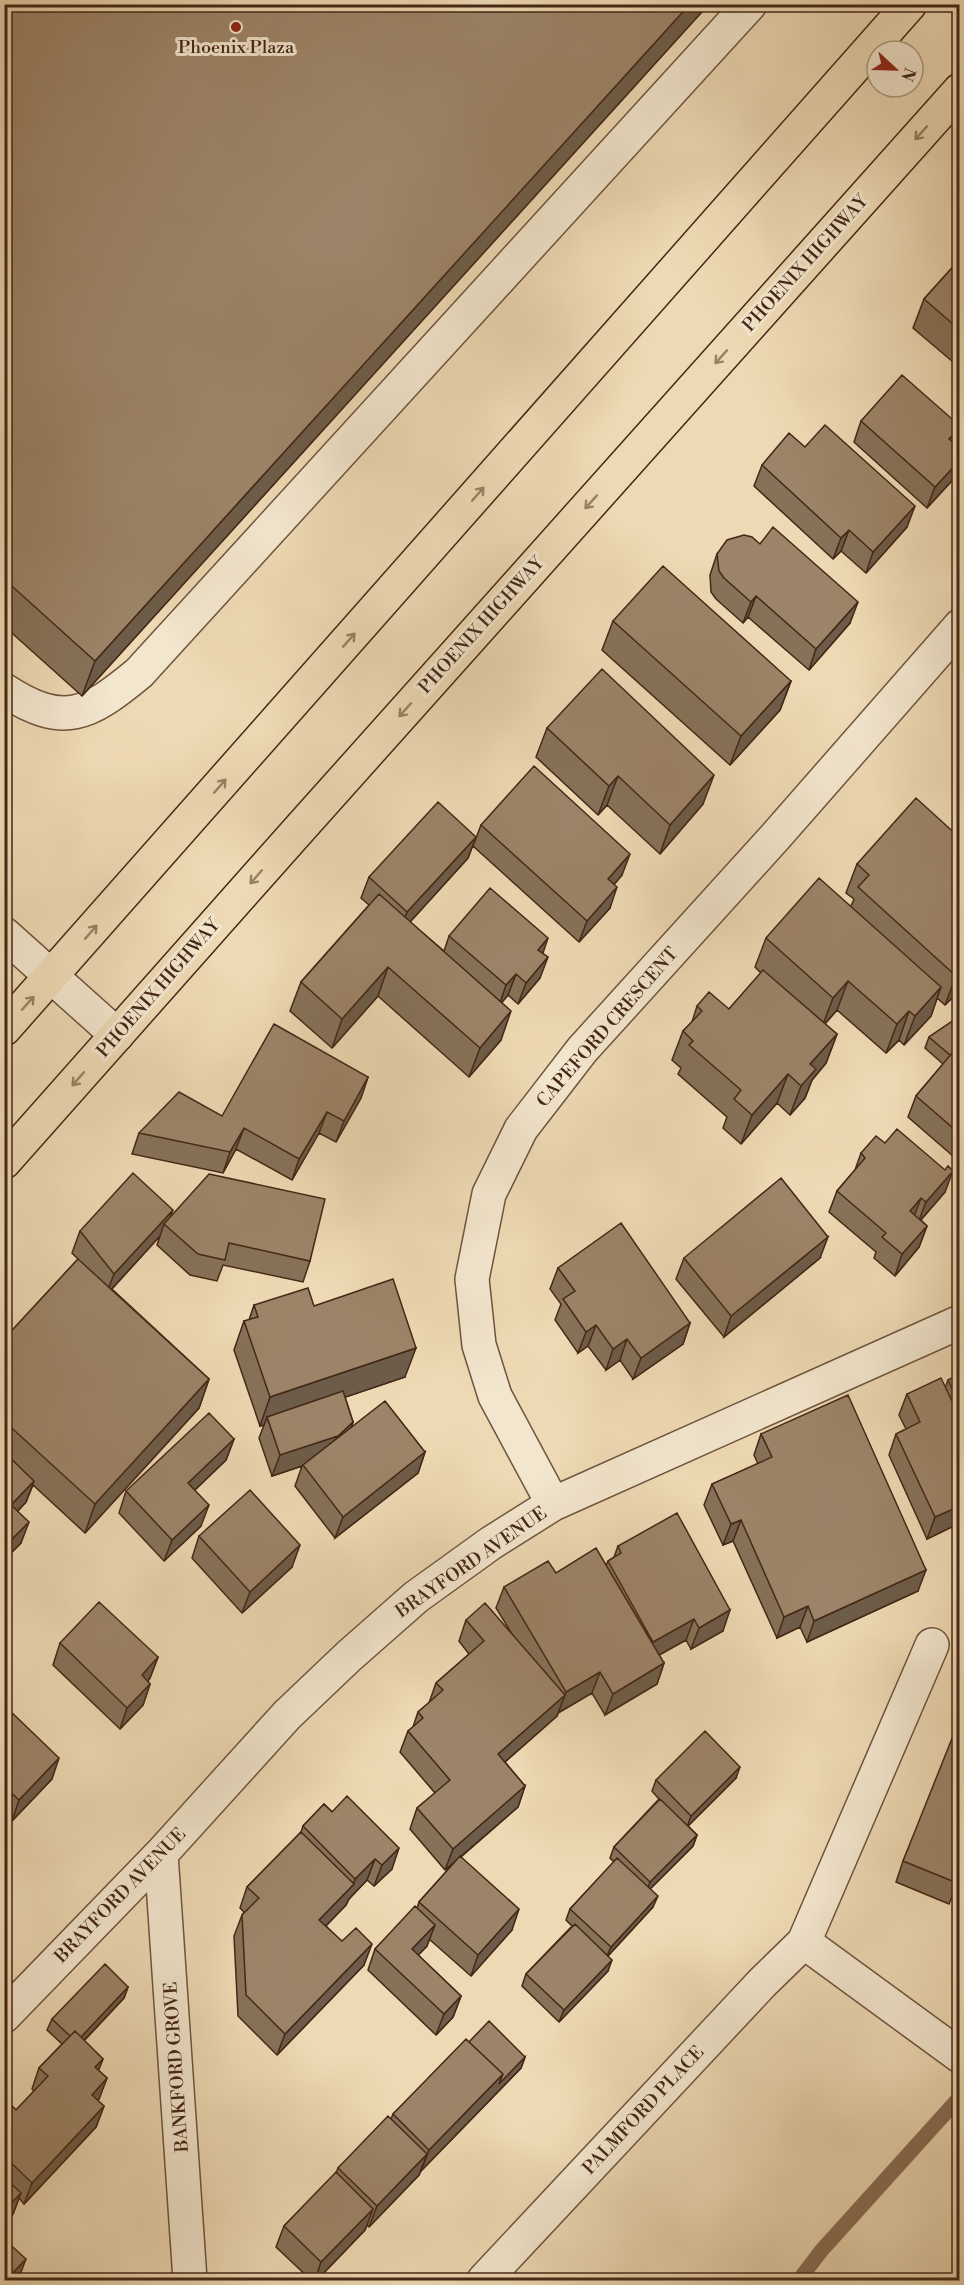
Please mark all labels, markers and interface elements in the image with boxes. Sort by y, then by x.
marker: Phoenix Plaza [229,20,243,34]
place label: Phoenix Plaza [178,36,295,59]
north arrow [865,39,925,99]
text: N [896,65,920,84]
one-way arrow [914,125,928,140]
street label: PHOENIX HIGHWAY [738,189,874,337]
one-way arrow [714,349,728,364]
one-way arrow [471,486,485,501]
one-way arrow [584,494,598,509]
street label: PHOENIX HIGHWAY [414,551,550,699]
one-way arrow [342,633,356,648]
one-way arrow [398,703,412,718]
one-way arrow [213,779,227,794]
one-way arrow [249,870,263,885]
street label: PHOENIX HIGHWAY [92,913,226,1063]
one-way arrow [84,925,98,940]
street label: CAPEFORD CRESCENT [532,942,683,1112]
one-way arrow [21,996,35,1011]
one-way arrow [71,1071,85,1086]
street label: BRAYFORD AVENUE [390,1502,551,1624]
street label: BRAYFORD AVENUE [49,1823,191,1969]
street label: BANKFORD GROVE [159,1981,194,2154]
street label: PALMFORD PLACE [578,2041,709,2180]

